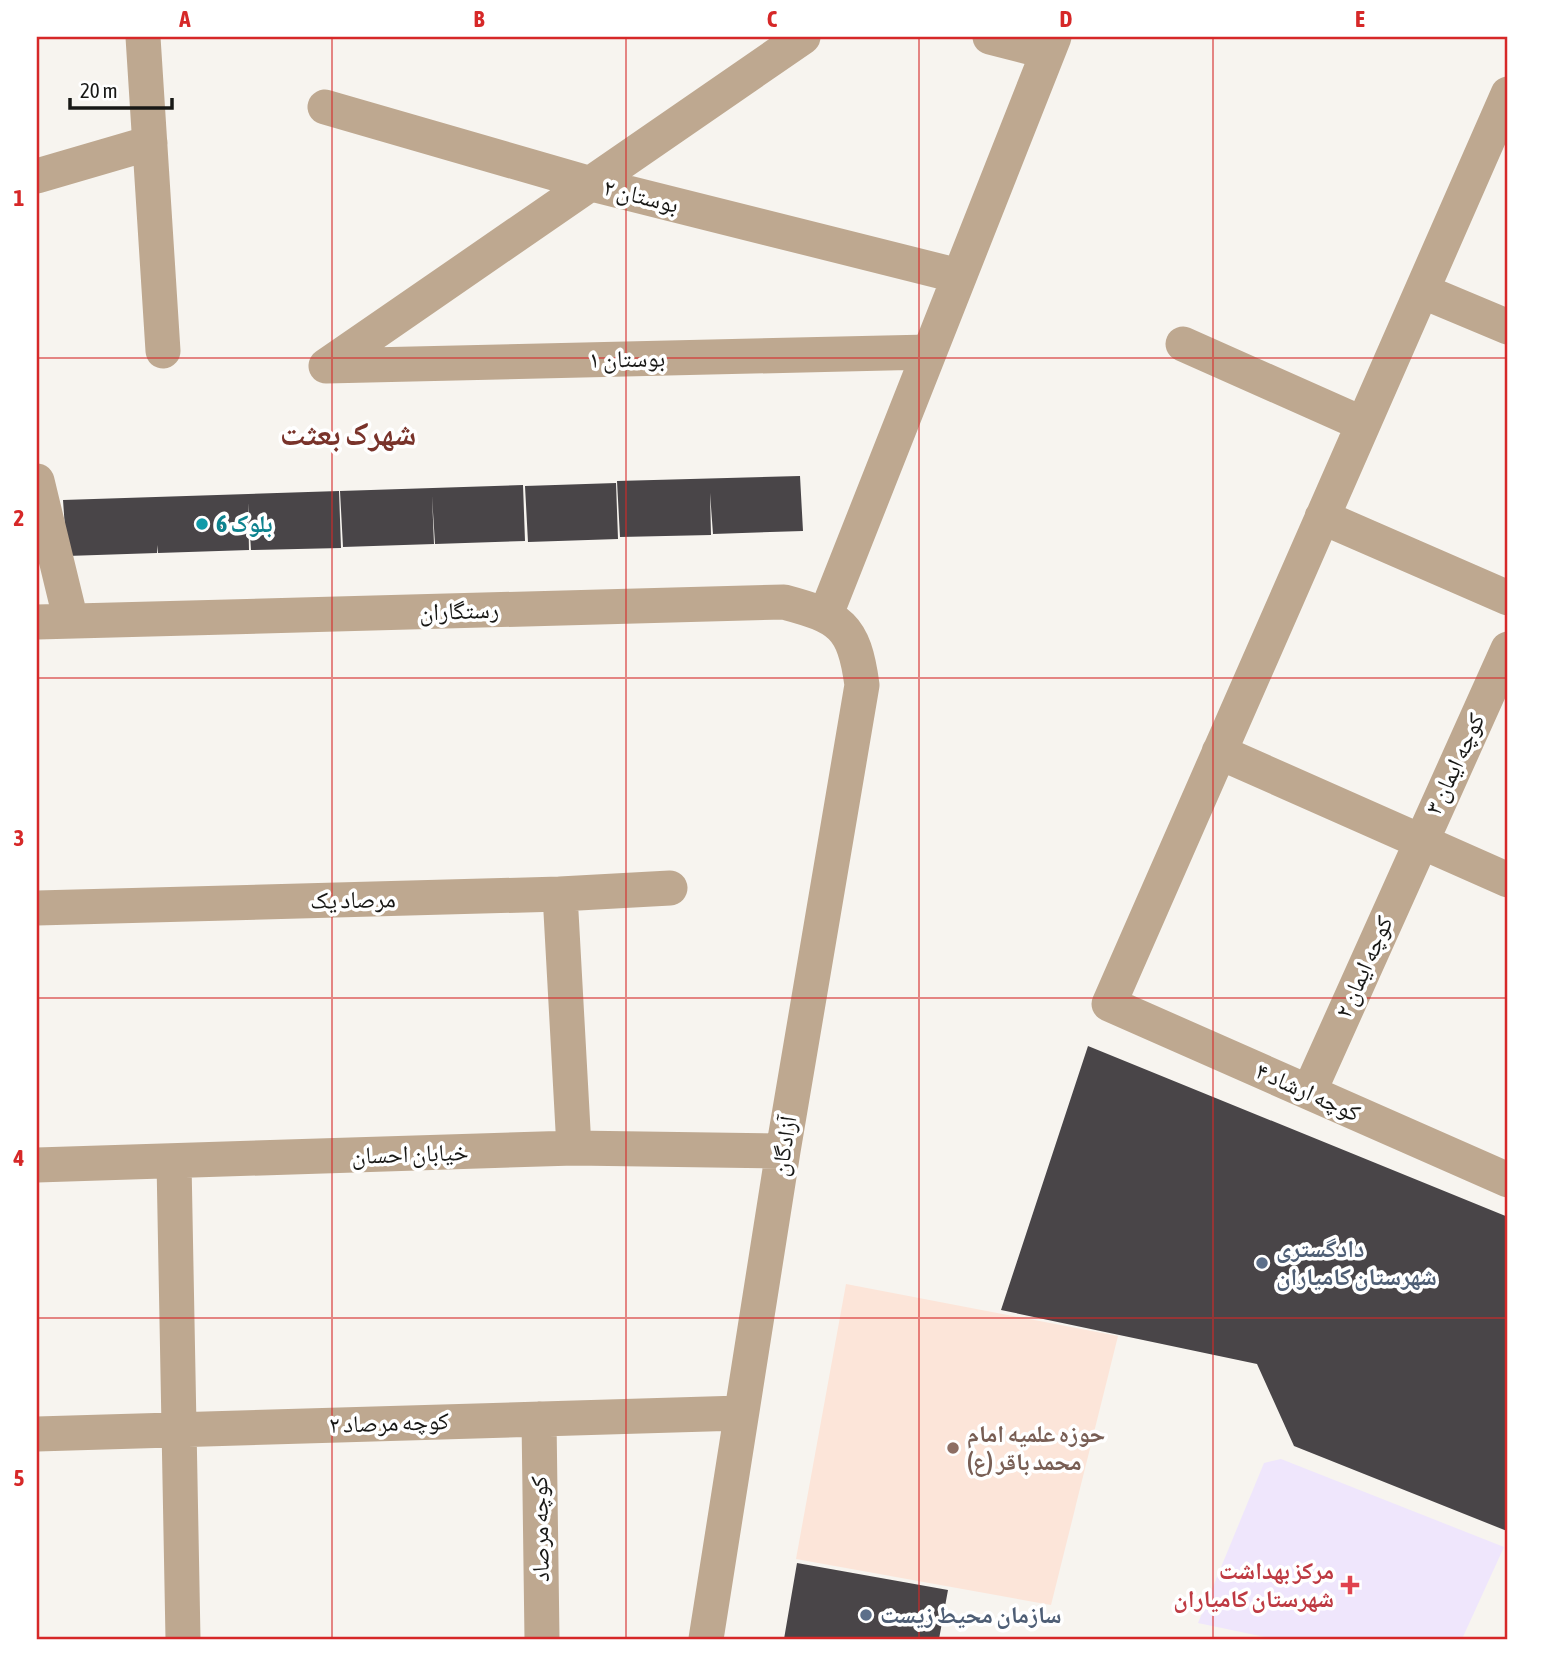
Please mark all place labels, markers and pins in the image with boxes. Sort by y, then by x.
place label: بلوک 6 [216,510,273,538]
marker: بلوک 6 [194,516,210,532]
place label: دادگستری شهرستان کامیاران [1276,1235,1437,1291]
marker: دادگستری شهرستان کامیاران [1254,1255,1270,1271]
place label: حوزه علمیه امام محمد باقر (ع) [967,1420,1105,1477]
marker: حوزه علمیه امام محمد باقر (ع) [945,1440,961,1456]
place label: مرکز بهداشت شهرستان کامیاران [1173,1557,1334,1613]
marker: مرکز بهداشت شهرستان کامیاران [1340,1575,1360,1595]
place label: سازمان محیط زیست [880,1601,1062,1629]
marker: سازمان محیط زیست [858,1607,874,1623]

